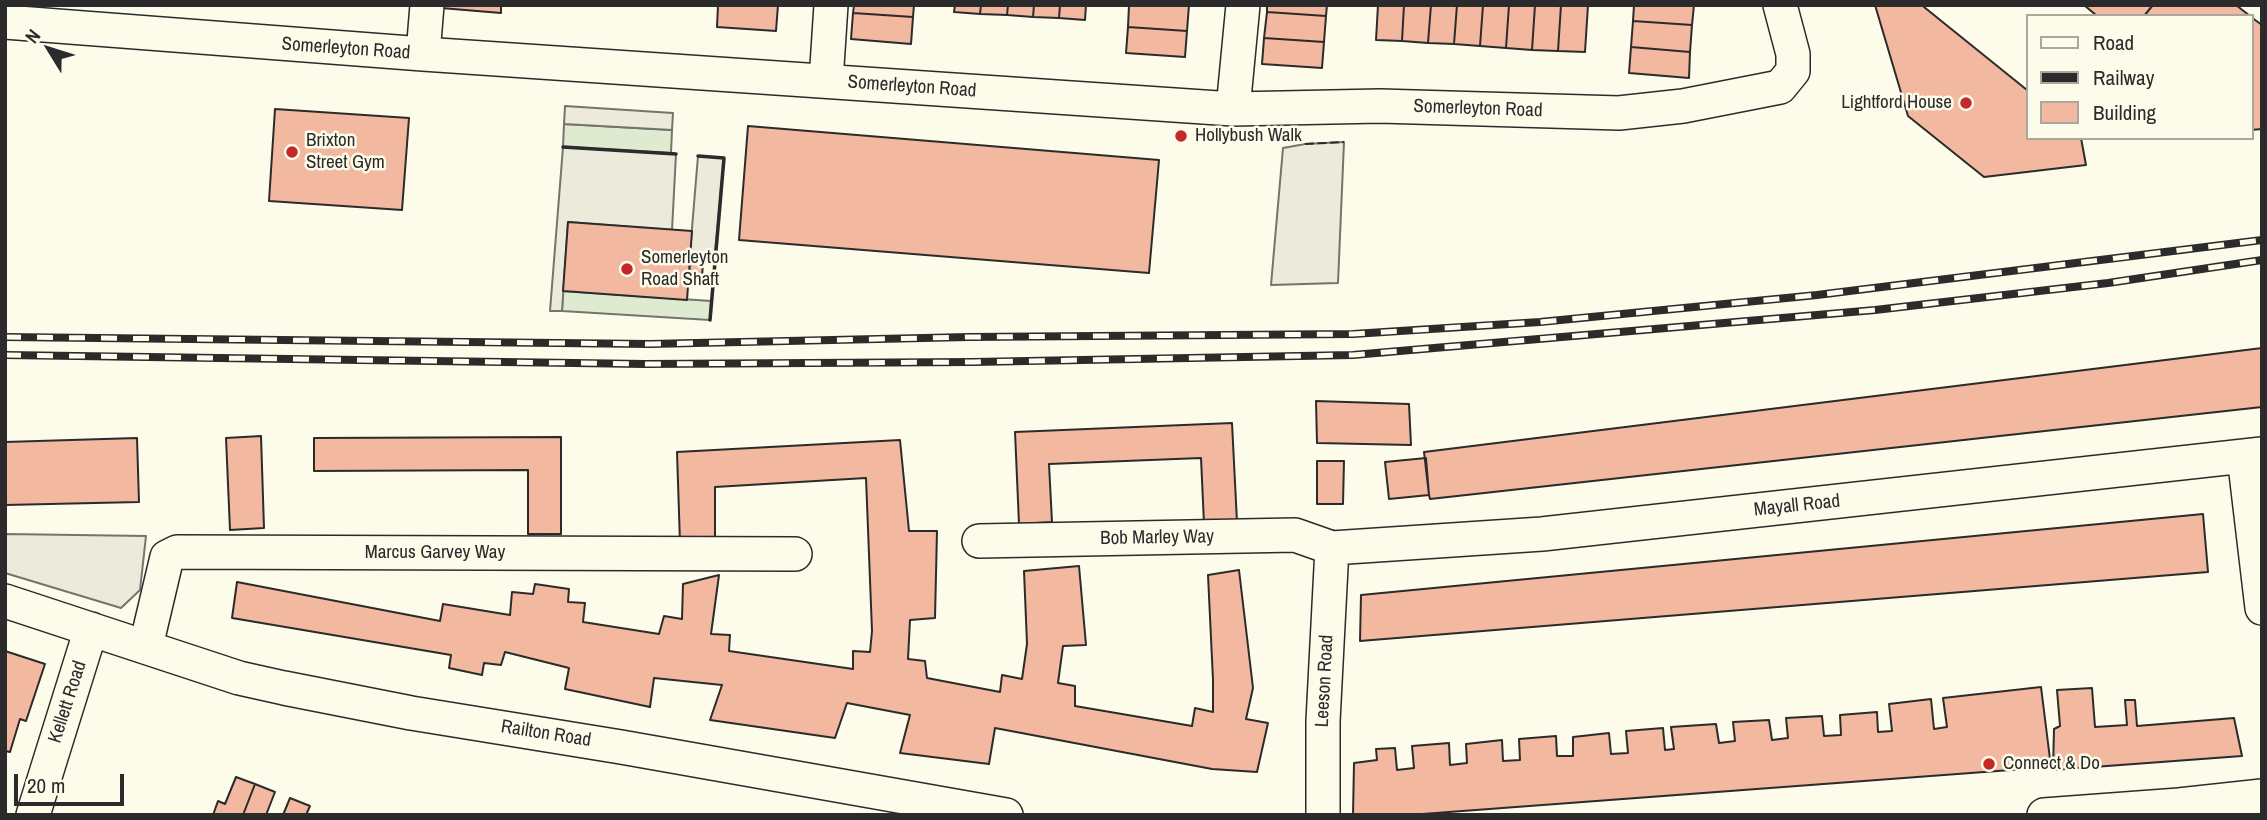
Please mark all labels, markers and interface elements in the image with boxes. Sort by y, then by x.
north arrow [14,14,84,84]
legend [2025,14,2253,140]
text: N [19,24,46,49]
text: Road [2093,28,2134,57]
street label: Somerleyton Road [281,33,411,65]
text: Railway [2093,63,2154,92]
street label: Somerleyton Road [847,71,977,103]
place label: Lightford House [1841,92,1952,114]
street label: Somerleyton Road [1413,95,1543,123]
marker: Lightford House [1958,95,1974,111]
text: Building [2093,98,2156,127]
place label: Hollybush Walk [1195,125,1302,147]
marker: Hollybush Walk [1173,128,1189,144]
place label: Brixton Street Gym [306,130,385,174]
marker: Brixton Street Gym [284,144,300,160]
place label: Somerleyton Road Shaft [641,247,728,291]
marker: Somerleyton Road Shaft [619,261,635,277]
street label: Mayall Road [1753,490,1841,522]
street label: Bob Marley Way [1100,526,1214,550]
street label: Marcus Garvey Way [365,542,505,564]
street label: Leeson Road [1311,634,1339,728]
street label: Kellett Road [44,658,92,746]
street label: Railton Road [499,716,593,752]
place label: Connect & Do [2003,753,2100,775]
marker: Connect & Do [1981,756,1997,772]
scale bar [18,760,128,804]
text: 20 m [27,771,65,800]

